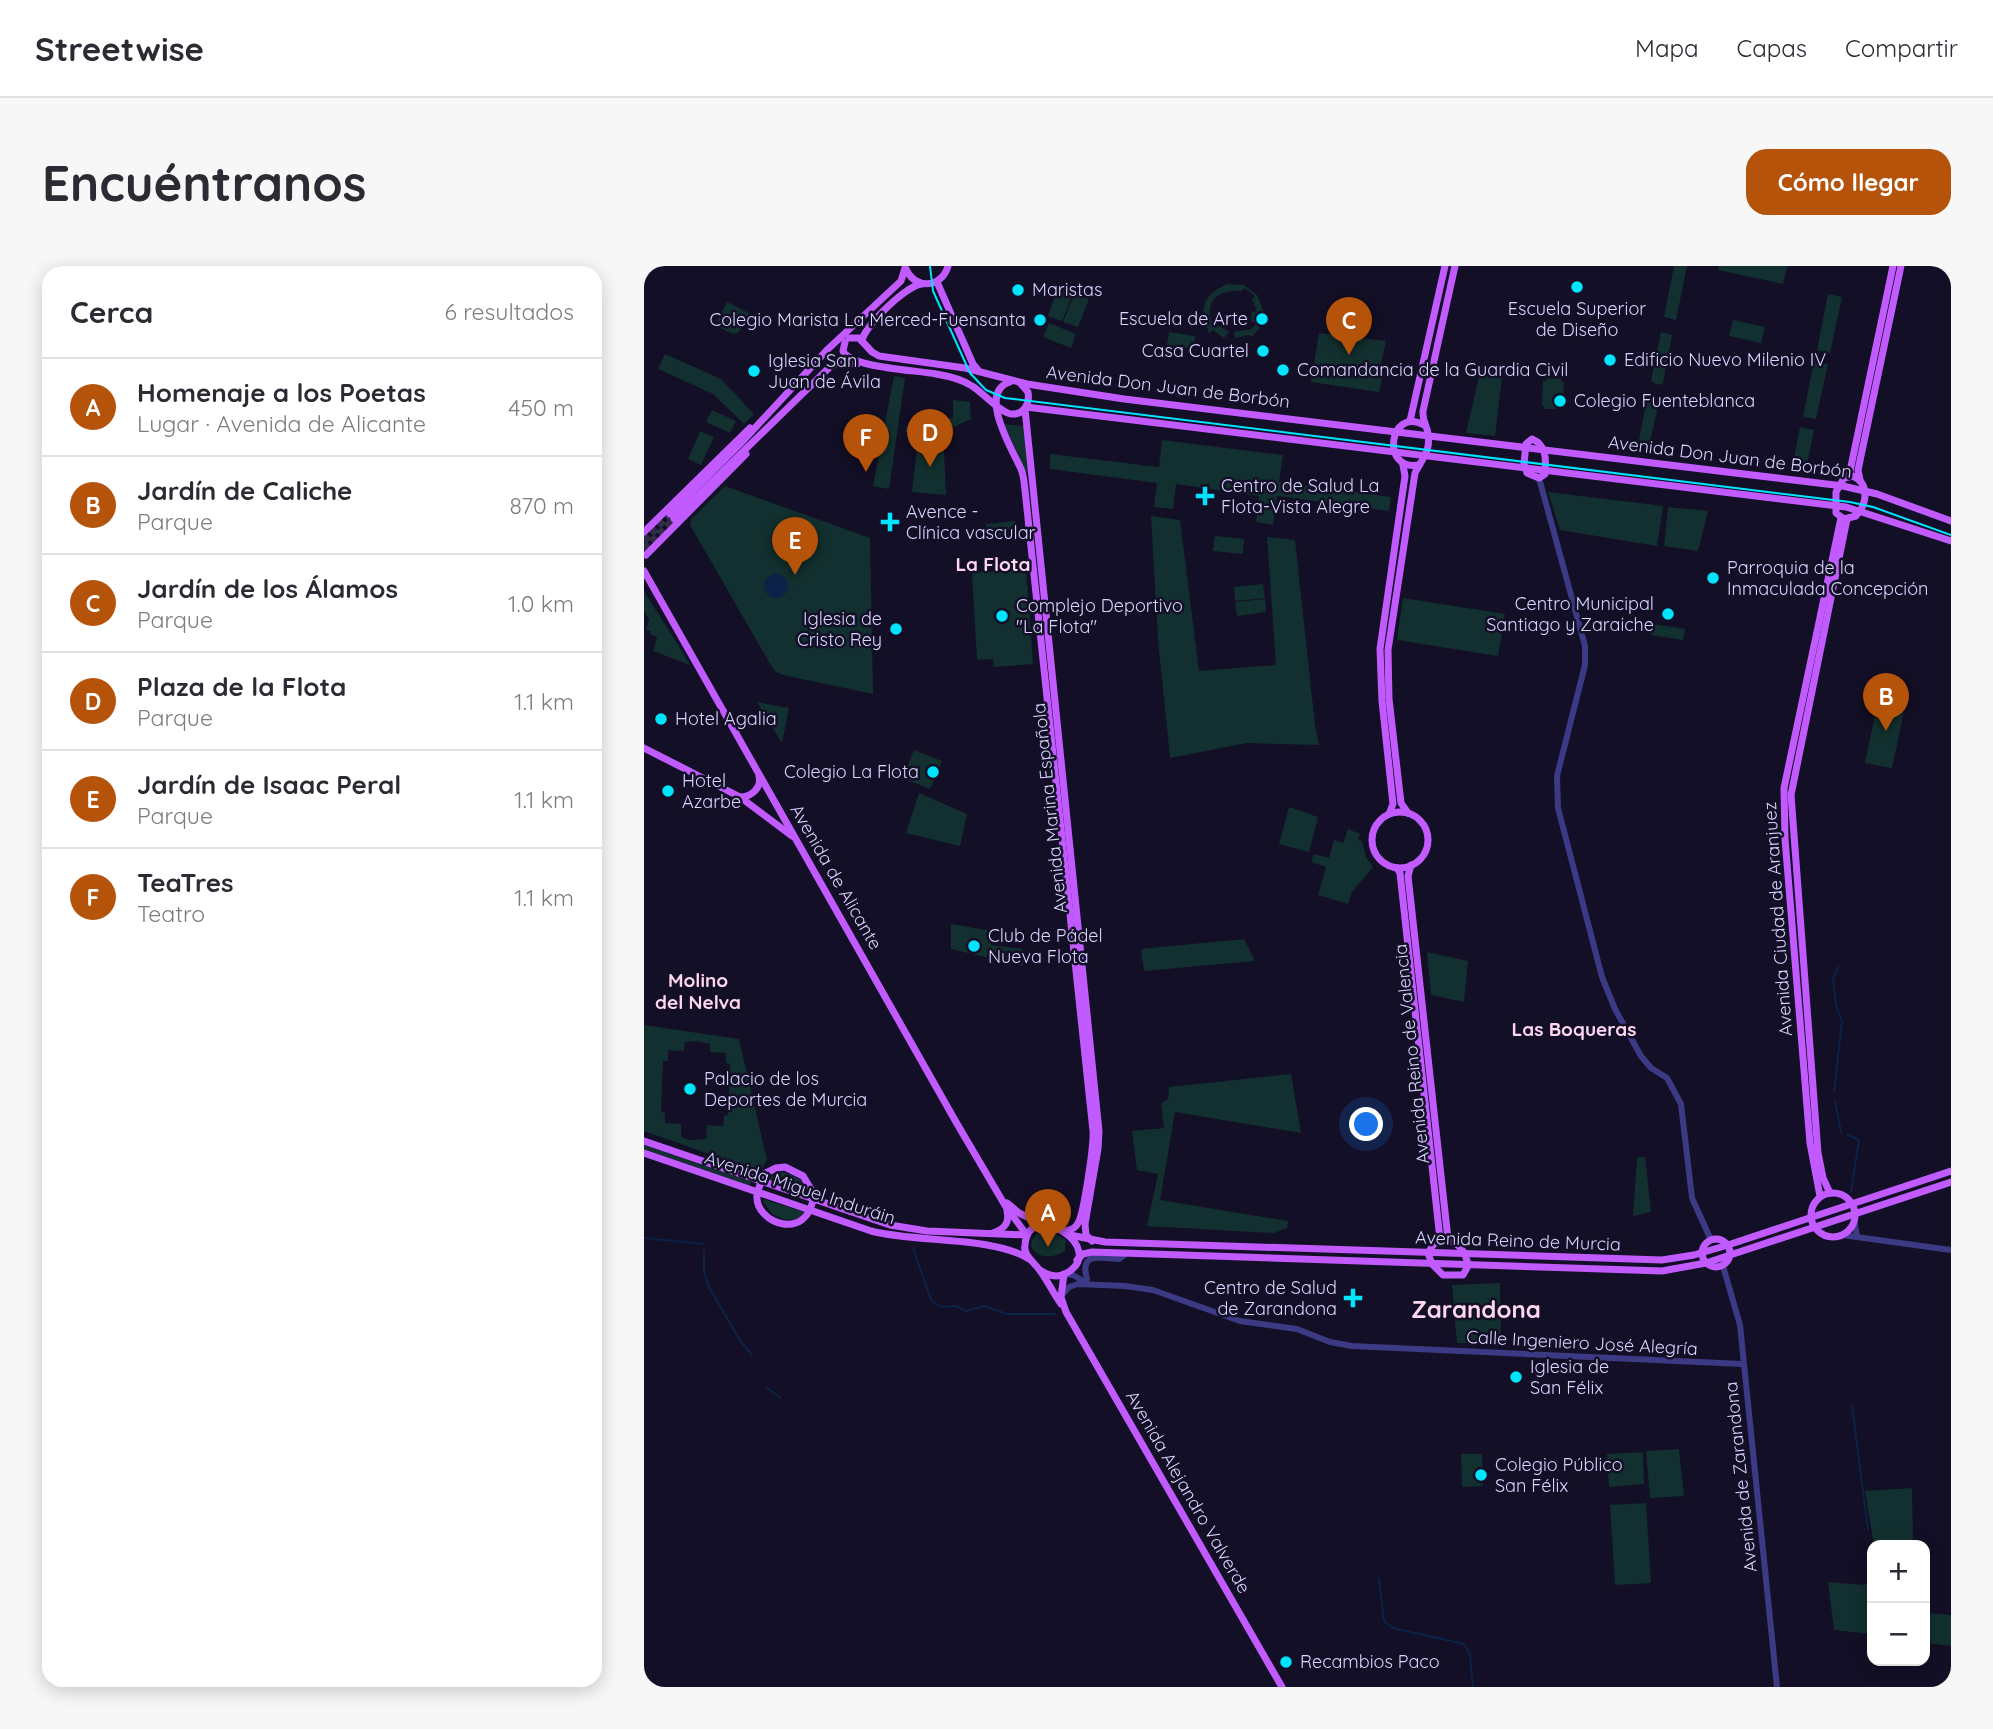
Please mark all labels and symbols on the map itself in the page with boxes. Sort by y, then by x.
place label: Maristas [1032,278,1102,301]
marker: Escuela Superior de Diseño [1569,279,1585,295]
marker: Maristas [1010,282,1026,298]
pin: C [1326,297,1372,355]
place label: Escuela Superior de Diseño [1508,297,1646,341]
place label: Escuela de Arte [1119,307,1248,330]
place label: Colegio Marista La Merced-Fuensanta [709,308,1026,331]
marker: Escuela de Arte [1254,311,1270,327]
marker: Colegio Marista La Merced-Fuensanta [1032,312,1048,328]
place label: Casa Cuartel [1142,339,1249,362]
marker: Casa Cuartel [1255,343,1271,359]
place label: Edificio Nuevo Milenio IV [1624,348,1826,371]
place label: Iglesia San Juan de Ávila [768,349,881,393]
marker: Edificio Nuevo Milenio IV [1602,352,1618,368]
place label: Comandancia de la Guardia Civil [1297,358,1568,381]
street label: Avenida Don Juan de Borbón [1045,360,1291,413]
marker: Comandancia de la Guardia Civil [1275,362,1291,378]
marker: Iglesia San Juan de Ávila [746,363,762,379]
place label: Colegio Fuenteblanca [1574,389,1755,412]
marker: Colegio Fuenteblanca [1552,393,1568,409]
pin: D [907,409,953,467]
pin: F [843,414,889,472]
street label: Avenida Don Juan de Borbón [1607,430,1853,483]
place label: Centro de Salud La Flota-Vista Alegre [1221,474,1379,518]
marker: Centro de Salud La Flota-Vista Alegre [1195,486,1215,506]
place label: Avence - Clínica vascular [906,500,1036,544]
marker: Avence - Clínica vascular [880,512,900,532]
pin: E [772,517,818,575]
district label: La Flota [955,552,1031,576]
place label: Parroquia de la Inmaculada Concepción [1727,556,1928,600]
marker: Parroquia de la Inmaculada Concepción [1705,570,1721,586]
place label: Centro Municipal Santiago y Zaraiche [1486,592,1654,636]
place label: Complejo Deportivo "La Flota" [1016,594,1183,638]
marker: Centro Municipal Santiago y Zaraiche [1660,606,1676,622]
place label: Iglesia de Cristo Rey [797,607,882,651]
marker: Complejo Deportivo "La Flota" [994,608,1010,624]
marker: Iglesia de Cristo Rey [888,621,904,637]
pin: B [1863,673,1909,731]
street label: Avenida Marina Española [1027,702,1072,914]
place label: Hotel Agalia [675,707,777,730]
marker: Hotel Agalia [653,711,669,727]
place label: Colegio La Flota [784,760,919,783]
marker: Colegio La Flota [925,764,941,780]
place label: Hotel Azarbe [682,769,741,813]
marker: Hotel Azarbe [660,783,676,799]
street label: Avenida de Alicante [785,800,887,954]
street label: Avenida Ciudad de Aranjuez [1758,801,1797,1037]
place label: Club de Pádel Nueva Flota [988,924,1103,968]
marker: Club de Pádel Nueva Flota [966,938,982,954]
street label: Avenida Reino de Valencia [1389,943,1434,1165]
district label: Molino del Nelva [655,968,741,1014]
district label: Las Boqueras [1512,1017,1636,1041]
place label: Palacio de los Deportes de Murcia [704,1067,867,1111]
marker: Palacio de los Deportes de Murcia [682,1081,698,1097]
your location [1349,1107,1383,1141]
street label: Avenida Miguel Induráin [702,1146,898,1229]
pin: A [1025,1189,1071,1247]
street label: Avenida Reino de Murcia [1415,1225,1621,1256]
place label: Centro de Salud de Zarandona [1204,1276,1337,1320]
marker: Centro de Salud de Zarandona [1343,1288,1363,1308]
district label: Zarandona [1411,1294,1541,1324]
street label: Calle Ingeniero José Alegría [1466,1325,1698,1360]
place label: Iglesia de San Félix [1530,1355,1609,1399]
marker: Iglesia de San Félix [1508,1369,1524,1385]
street label: Avenida de Zarandona [1719,1381,1762,1573]
street label: Avenida Alejandro Valverde [1121,1386,1256,1597]
place label: Colegio Público San Félix [1495,1453,1623,1497]
marker: Colegio Público San Félix [1473,1467,1489,1483]
place label: Recambios Paco [1300,1650,1440,1673]
marker: Recambios Paco [1278,1654,1294,1670]

